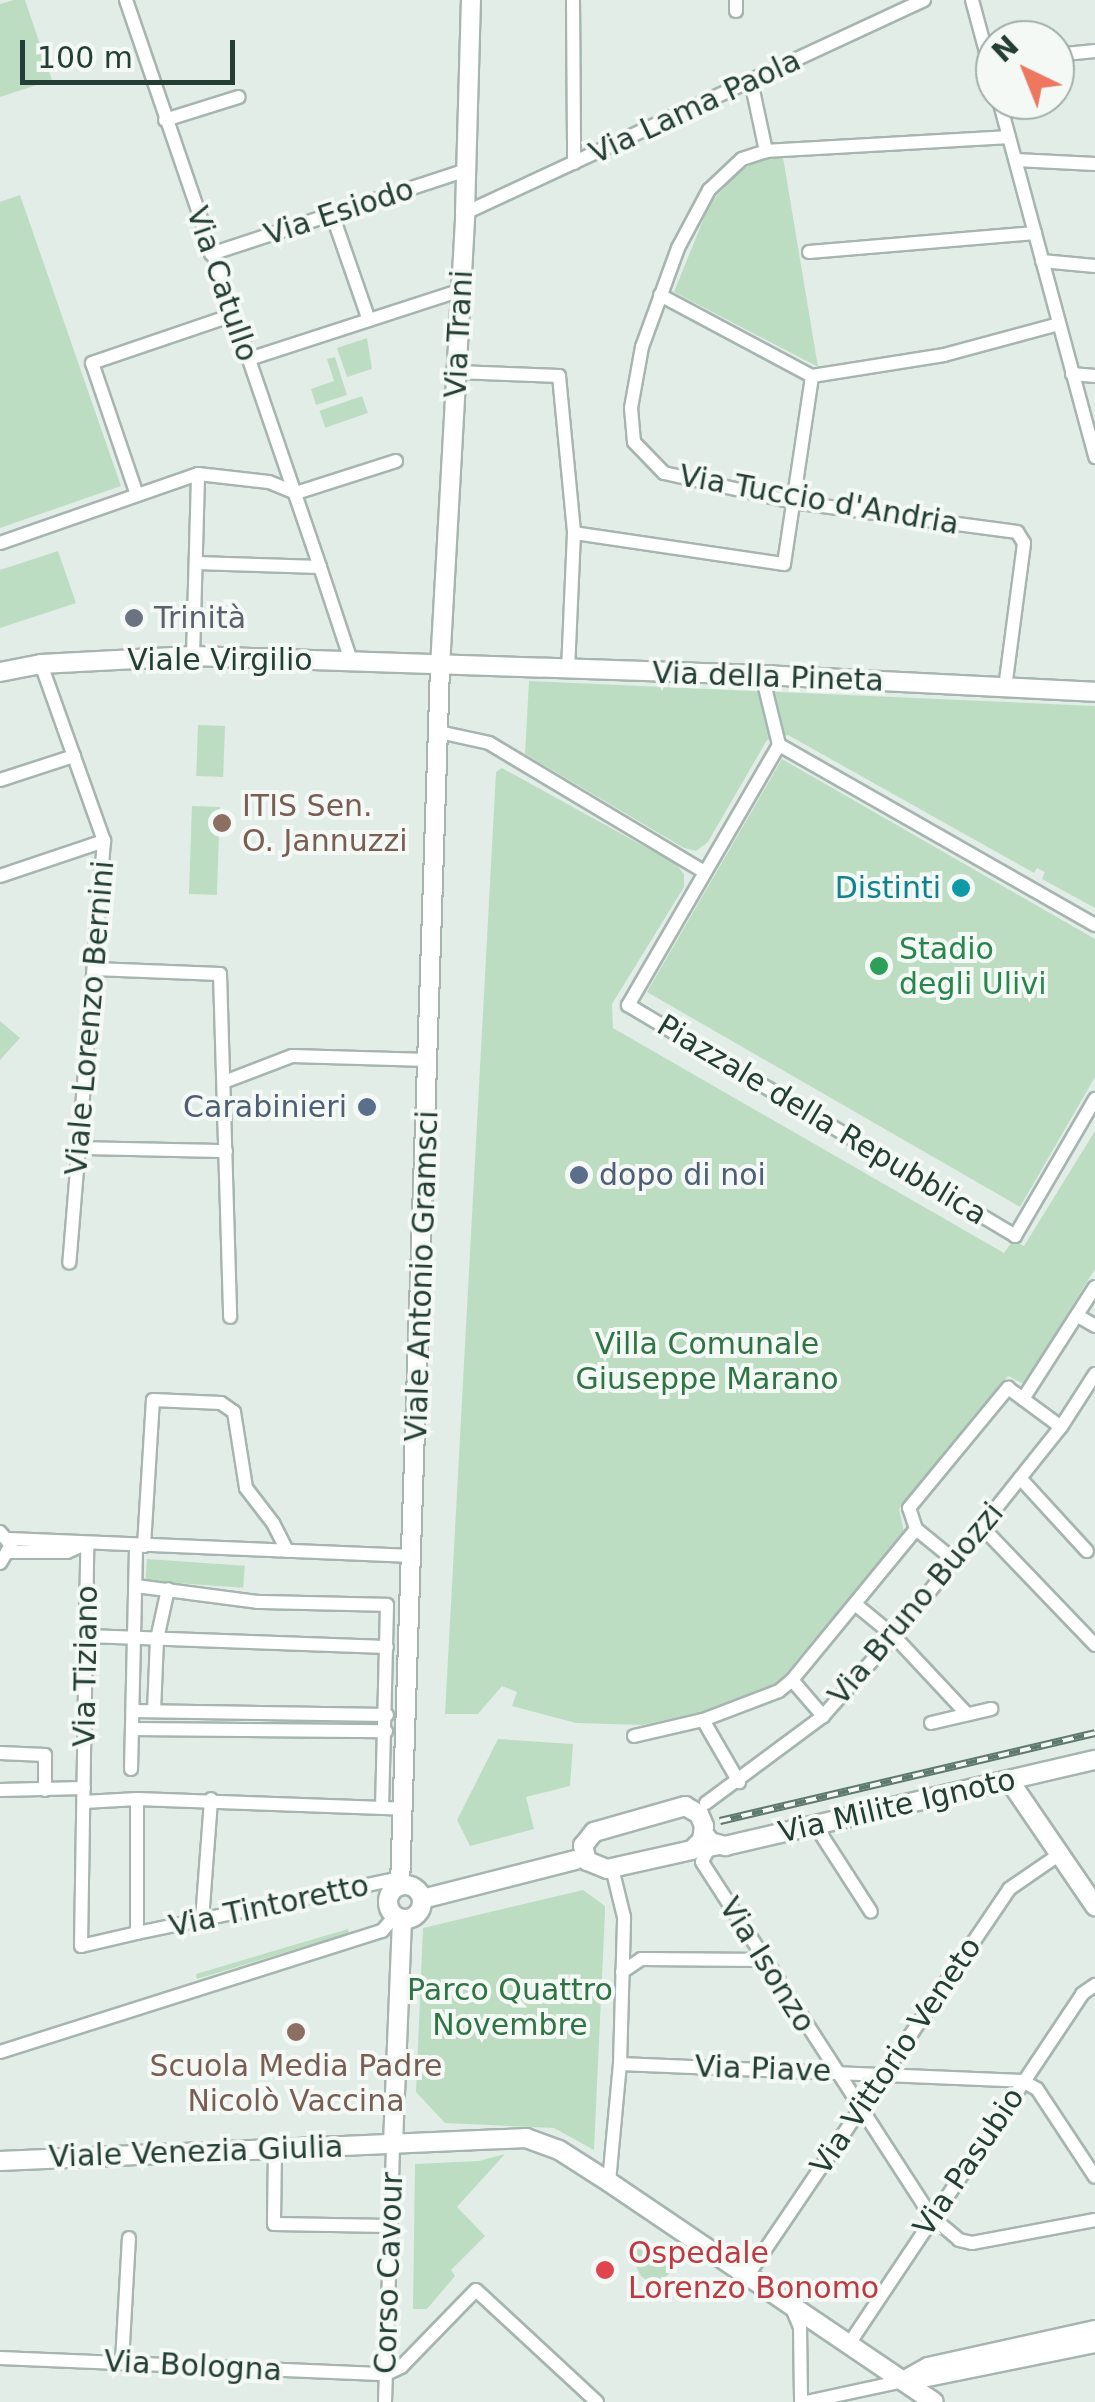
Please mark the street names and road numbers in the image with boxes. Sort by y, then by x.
street label: Via Lama Paola [584,42,806,172]
street label: Via Esiodo [260,171,418,253]
street label: Via Catullo [179,202,265,366]
street label: Via Trani [438,269,480,399]
street label: Via Tuccio d'Andria [677,458,961,542]
street label: Viale Virgilio [127,642,313,678]
street label: Via della Pineta [652,655,884,699]
street label: Viale Lorenzo Bernini [58,859,122,1177]
street label: Piazzale della Repubblica [651,1007,993,1233]
street label: Viale Antonio Gramsci [398,1110,446,1442]
street label: Via Bruno Buozzi [821,1496,1011,1712]
street label: Via Tiziano [67,1585,105,1747]
street label: Via Milite Ignoto [775,1761,1019,1851]
street label: Via Tintoretto [166,1867,372,1945]
street label: Via Isonzo [711,1891,823,2039]
street label: Via Vittorio Veneto [803,1930,989,2182]
street label: Via Piave [694,2049,832,2089]
street label: Via Pasubio [906,2081,1032,2243]
street label: Viale Venezia Giulia [48,2129,344,2175]
street label: Corso Cavour [367,2171,411,2375]
street label: Via Bologna [103,2343,283,2389]

